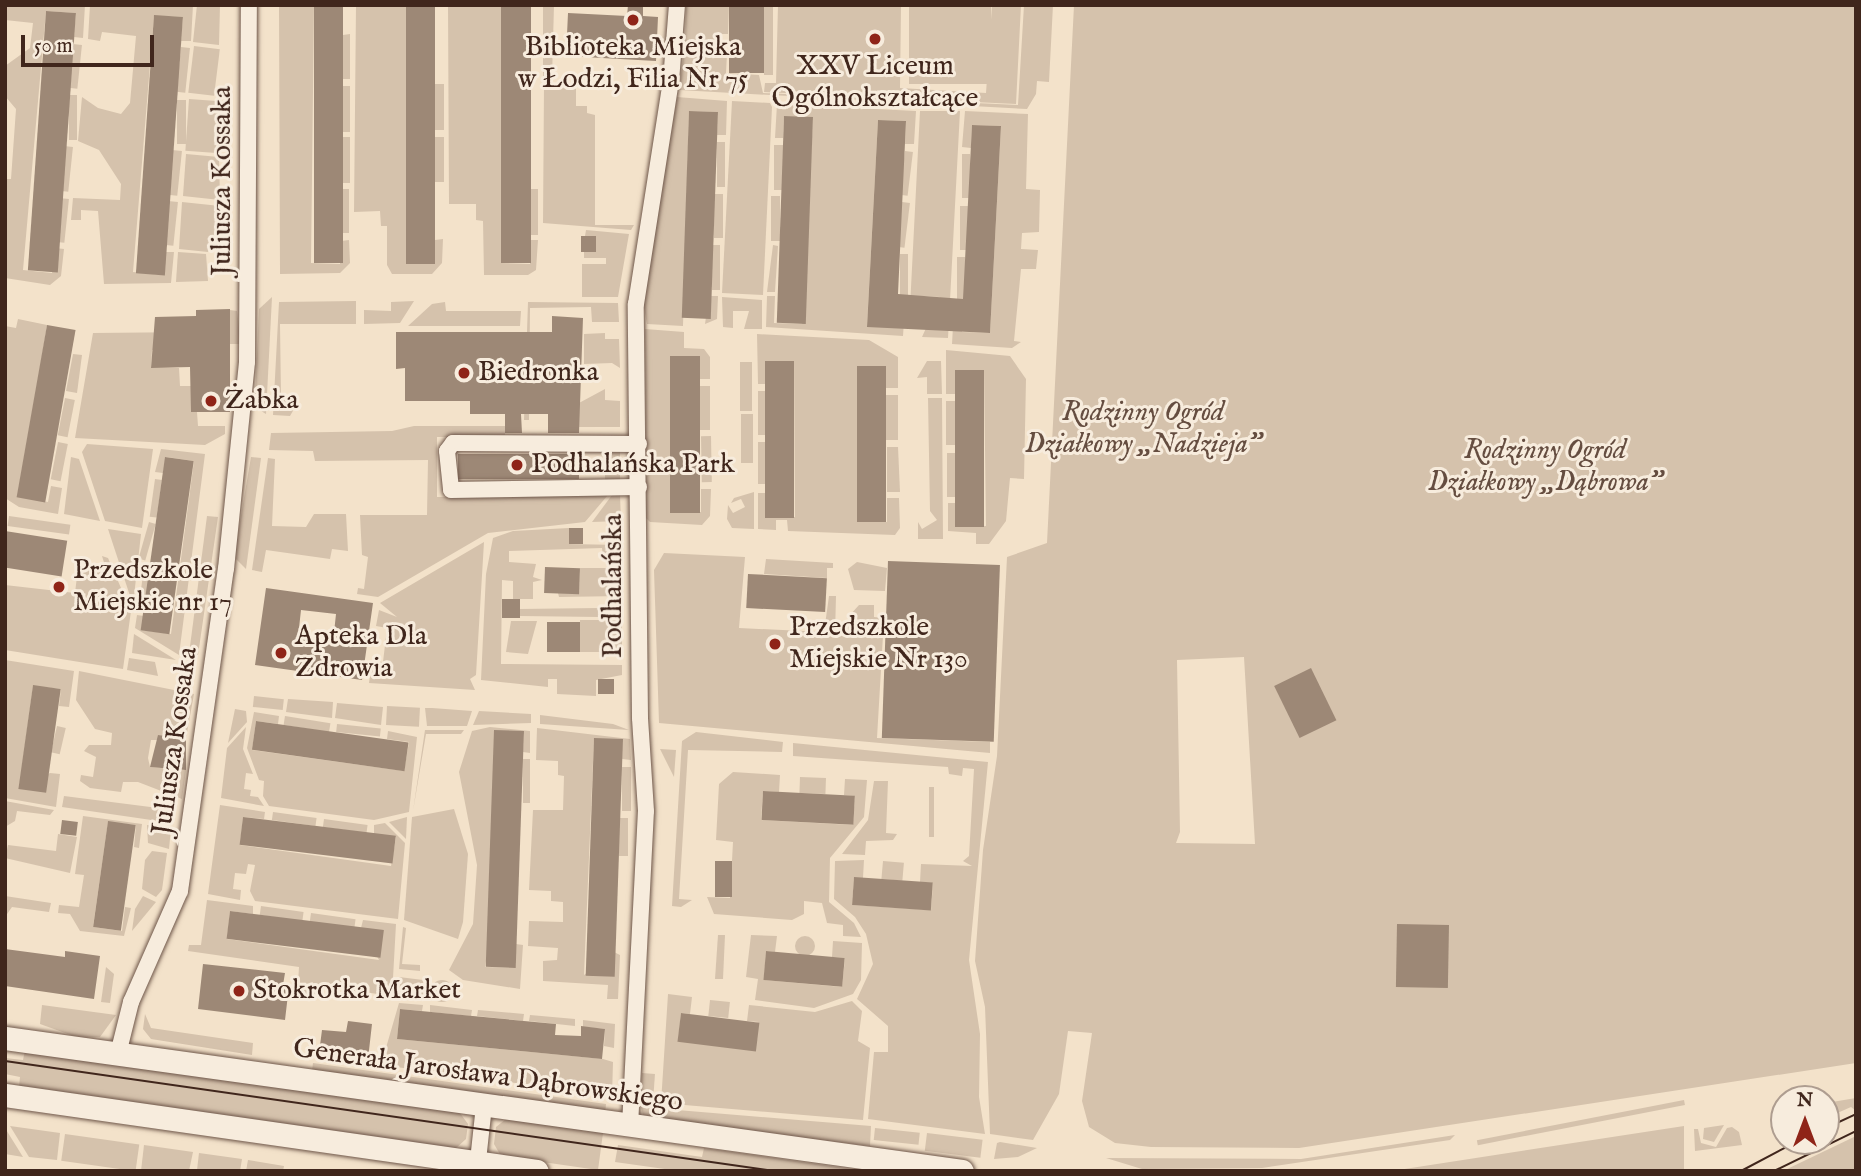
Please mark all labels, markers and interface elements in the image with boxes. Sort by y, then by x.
marker: Biblioteka Miejska w Łodzi, Filia Nr 75 [625,12,641,28]
scale bar [24,21,158,65]
place label: Biblioteka Miejska w Łodzi, Filia Nr 75 [518,31,748,97]
marker: XXV Liceum Ogólnokształcące [867,31,883,47]
text: 50 m [34,33,73,60]
place label: XXV Liceum Ogólnokształcące [772,50,978,116]
street label: Juliusza Kossaka [206,86,240,276]
place label: Biedronka [478,356,599,390]
marker: Biedronka [456,365,472,381]
place label: Żabka [225,384,299,418]
marker: Żabka [203,393,219,409]
park label: Rodzinny Ogród Działkowy „Nadzieja” [1025,396,1261,462]
park label: Rodzinny Ogród Działkowy „Dąbrowa” [1428,434,1662,500]
place label: Podhalańska Park [531,448,735,482]
marker: Podhalańska Park [509,457,525,473]
street label: Podhalańska [597,514,631,658]
place label: Przedszkole Miejskie nr 17 [73,554,232,620]
marker: Przedszkole Miejskie nr 17 [51,579,67,595]
place label: Przedszkole Miejskie Nr 130 [789,611,968,677]
place label: Apteka Dla Zdrowia [295,620,427,686]
marker: Przedszkole Miejskie Nr 130 [767,636,783,652]
street label: Juliusza Kossaka [146,645,206,837]
marker: Apteka Dla Zdrowia [273,645,289,661]
place label: Stokrotka Market [253,974,461,1008]
marker: Stokrotka Market [231,983,247,999]
street label: Generała Jarosława Dąbrowskiego [291,1032,685,1120]
north arrow [1770,1085,1840,1155]
text: N [1797,1089,1813,1113]

